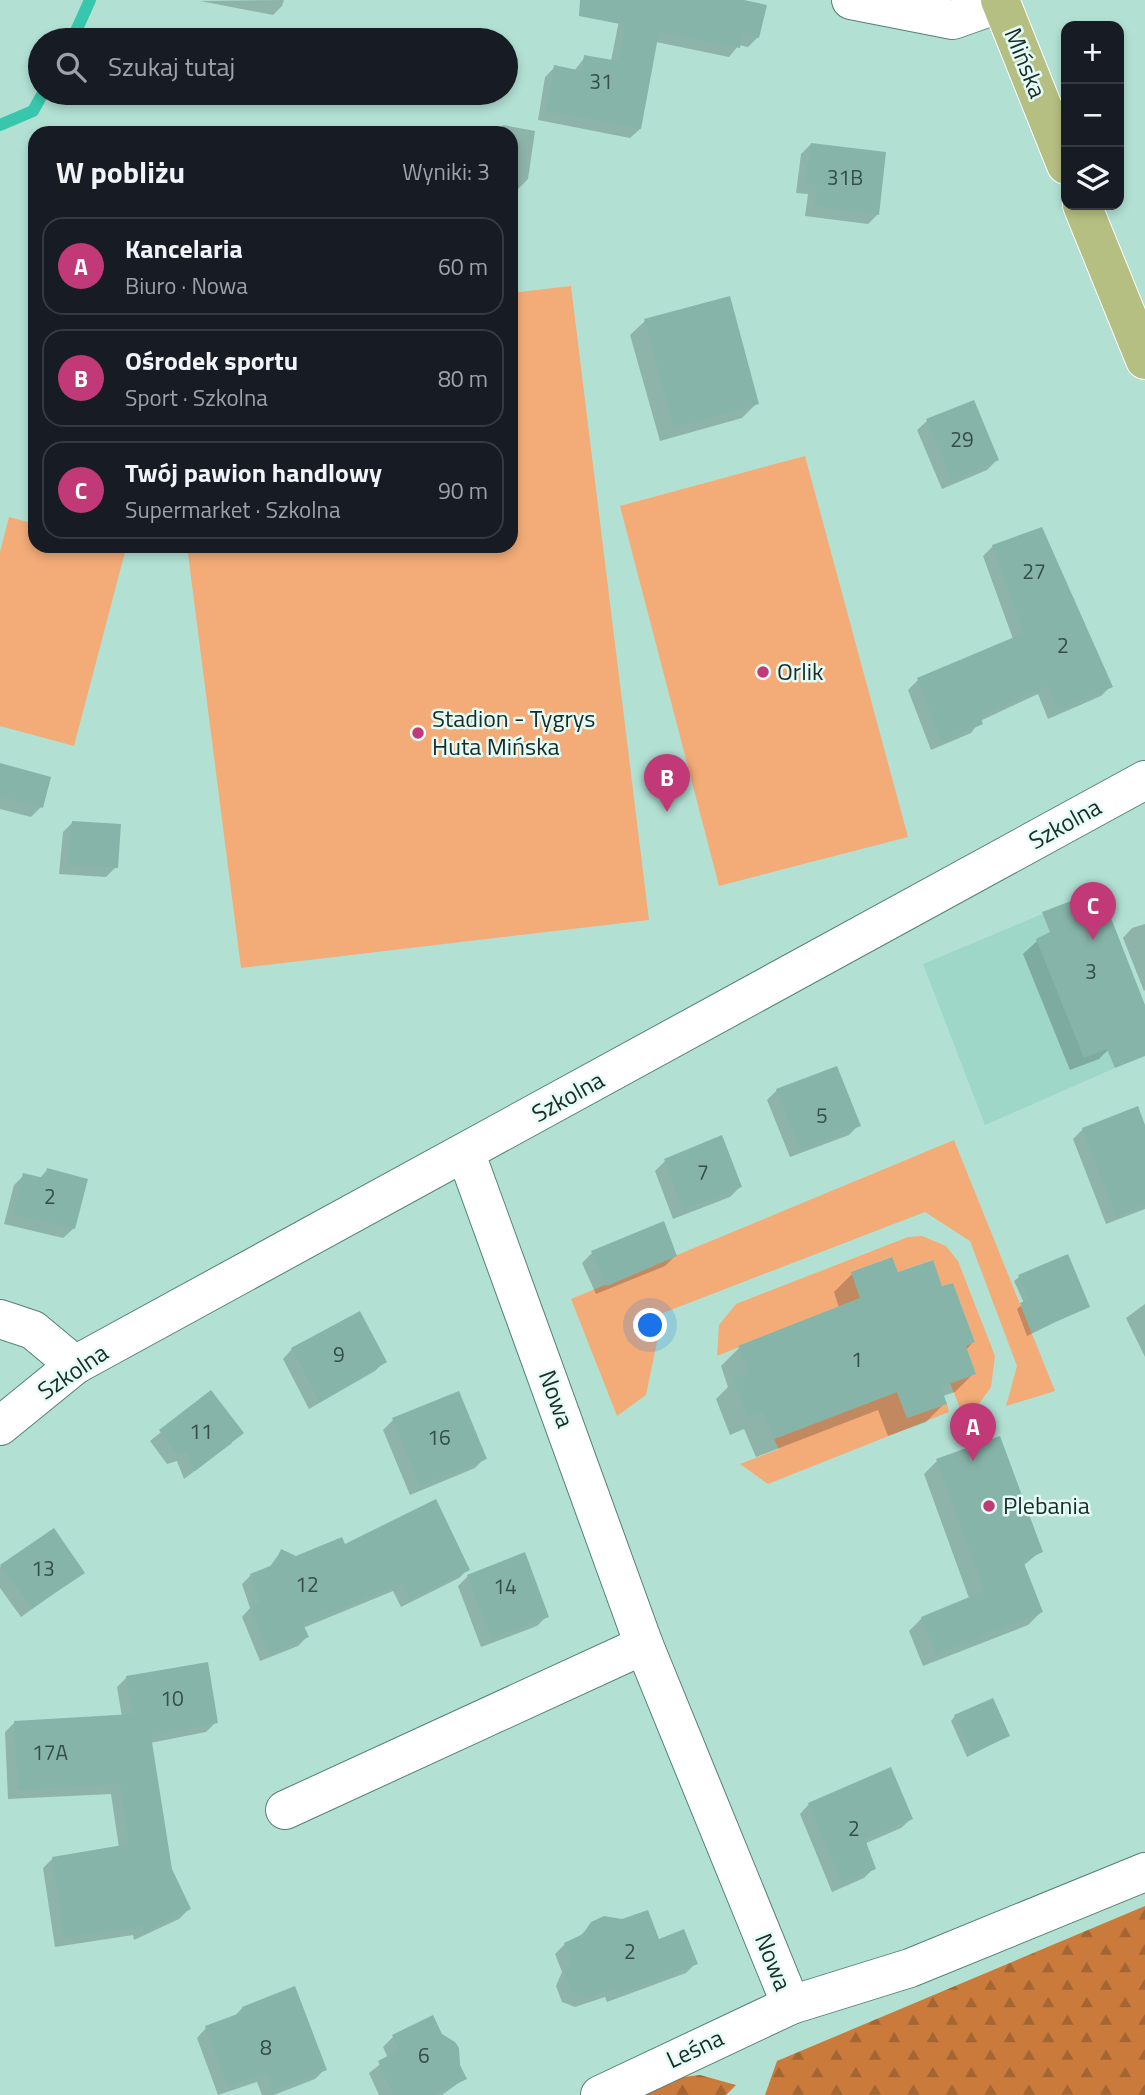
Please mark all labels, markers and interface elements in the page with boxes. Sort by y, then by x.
map controls [1061,21,1124,210]
button: + [1061,21,1124,84]
street label: Mińska [996,22,1056,103]
search box [28,28,518,105]
text: Szukaj tutaj [108,47,235,86]
icon: search [52,48,90,86]
house number: 31 [589,65,613,97]
button: − [1061,84,1124,147]
button: layers [1061,147,1124,210]
text: W pobliżu [56,149,185,195]
text: Wyniki: 3 [402,154,490,189]
house number: 31B [827,161,863,193]
text: Kancelaria [125,229,243,268]
text: A [74,249,88,284]
text: 60 m [438,249,488,284]
text: Biuro · Nowa [125,268,248,303]
text: Ośrodek sportu [125,341,298,380]
text: B [74,361,88,396]
text: 80 m [438,361,488,396]
text: Sport · Szkolna [125,380,268,415]
house number: 29 [950,423,974,455]
text: Twój pawion handlowy [125,453,382,492]
text: C [75,473,87,508]
text: 90 m [438,473,488,508]
text: Supermarket · Szkolna [125,492,340,527]
house number: 27 [1022,555,1046,587]
house number: 2 [1057,629,1069,661]
place label: Orlik [777,653,824,689]
marker: Orlik [755,664,771,680]
place label: Stadion - Tygrys Huta Mińska [432,700,595,764]
marker: Stadion - Tygrys Huta Mińska [410,725,426,741]
pin: B [644,754,690,812]
street label: Szkolna [1022,788,1107,858]
pin: C [1070,882,1116,940]
house number: 3 [1085,955,1097,987]
street label: Szkolna [525,1061,610,1131]
house number: 5 [816,1099,828,1131]
house number: 7 [697,1156,709,1188]
house number: 2 [44,1180,56,1212]
your location [633,1308,667,1342]
street label: Szkolna [30,1334,115,1408]
house number: 9 [333,1338,345,1370]
house number: 1 [851,1343,863,1375]
street label: Nowa [530,1365,584,1432]
pin: A [950,1403,996,1461]
house number: 11 [189,1415,213,1447]
house number: 16 [427,1421,451,1453]
place label: Plebania [1003,1487,1090,1523]
marker: Plebania [981,1498,997,1514]
house number: 13 [31,1552,55,1584]
house number: 12 [295,1568,319,1600]
house number: 14 [493,1570,517,1602]
house number: 10 [160,1682,184,1714]
house number: 17A [32,1736,68,1768]
house number: 2 [848,1812,860,1844]
street label: Nowa [746,1928,802,1996]
house number: 2 [624,1935,636,1967]
street label: Leśna [660,2019,729,2077]
house number: 8 [260,2031,272,2063]
house number: 6 [418,2039,430,2071]

